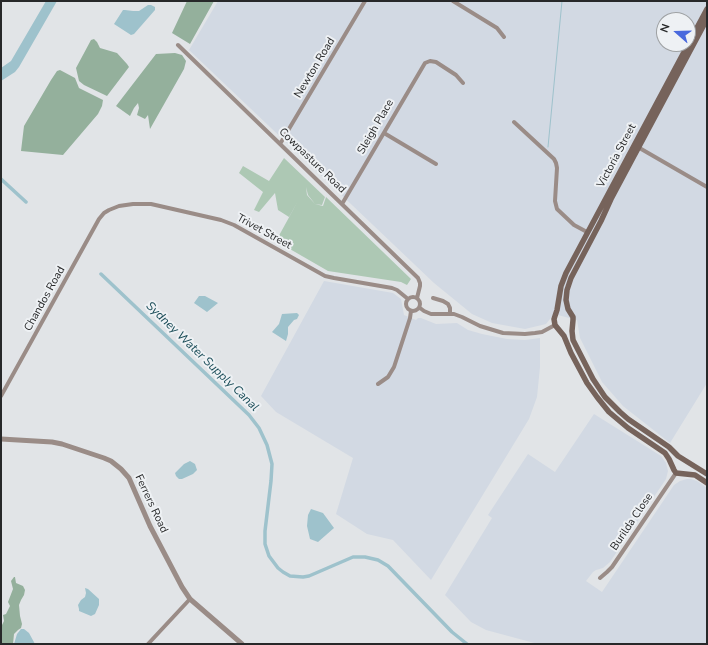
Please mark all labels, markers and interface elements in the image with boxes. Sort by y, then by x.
north arrow [656,12,696,52]
text: N [657,22,674,35]
street label: Newton Road [292,36,338,100]
street label: Sleigh Place [355,97,397,157]
street label: Victoria Street [595,122,639,190]
street label: Cowpasture Road [276,126,348,196]
street label: Trivet Street [234,212,294,252]
street label: Chandos Road [22,264,68,334]
water label: Sydney Water Supply Canal [143,299,261,415]
street label: Ferrers Road [132,473,170,535]
street label: Burilda Close [608,491,656,553]

